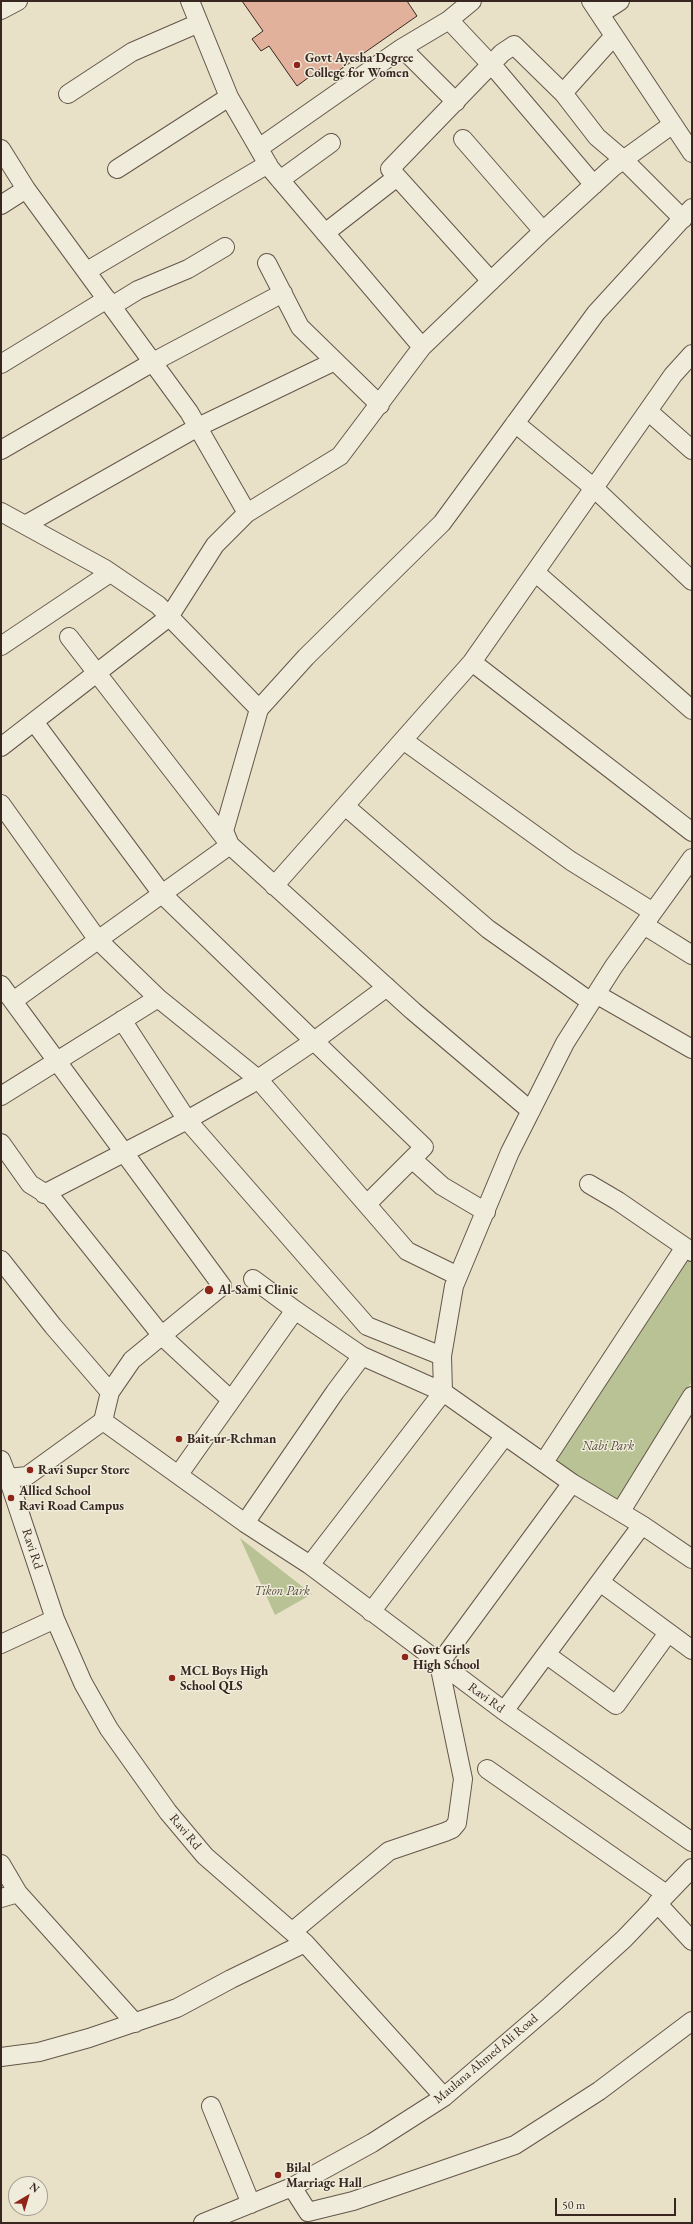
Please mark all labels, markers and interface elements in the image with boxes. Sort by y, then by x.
place label: Govt Ayesha Degree College for Women [305,50,413,81]
marker: Govt Ayesha Degree College for Women [292,60,302,70]
place label: Al-Sami Clinic [218,1282,298,1298]
marker: Al-Sami Clinic [203,1284,215,1296]
place label: Bait-ur-Rehman [187,1431,276,1447]
marker: Bait-ur-Rehman [174,1434,184,1444]
park label: Nabi Park [582,1438,634,1454]
place label: Ravi Super Store [38,1462,130,1478]
marker: Ravi Super Store [25,1465,35,1475]
place label: Allied School Ravi Road Campus [19,1483,124,1514]
marker: Allied School Ravi Road Campus [6,1493,16,1503]
street label: Ravi Rd [18,1527,46,1571]
park label: Tikon Park [254,1583,310,1599]
place label: Govt Girls High School [413,1642,480,1673]
marker: Govt Girls High School [400,1652,410,1662]
place label: MCL Boys High School QLS [180,1663,268,1694]
marker: MCL Boys High School QLS [167,1673,177,1683]
street label: Ravi Rd [465,1679,507,1717]
street label: Ravi Rd [166,1811,204,1853]
street label: Maulana Ahmed Ali Road [431,2011,541,2107]
place label: Bilal Marriage Hall [286,2160,362,2191]
marker: Bilal Marriage Hall [273,2170,283,2180]
north arrow [8,2176,48,2216]
text: N [27,2179,43,2196]
scale bar [557,2190,678,2216]
text: 50 m [562,2197,585,2213]

